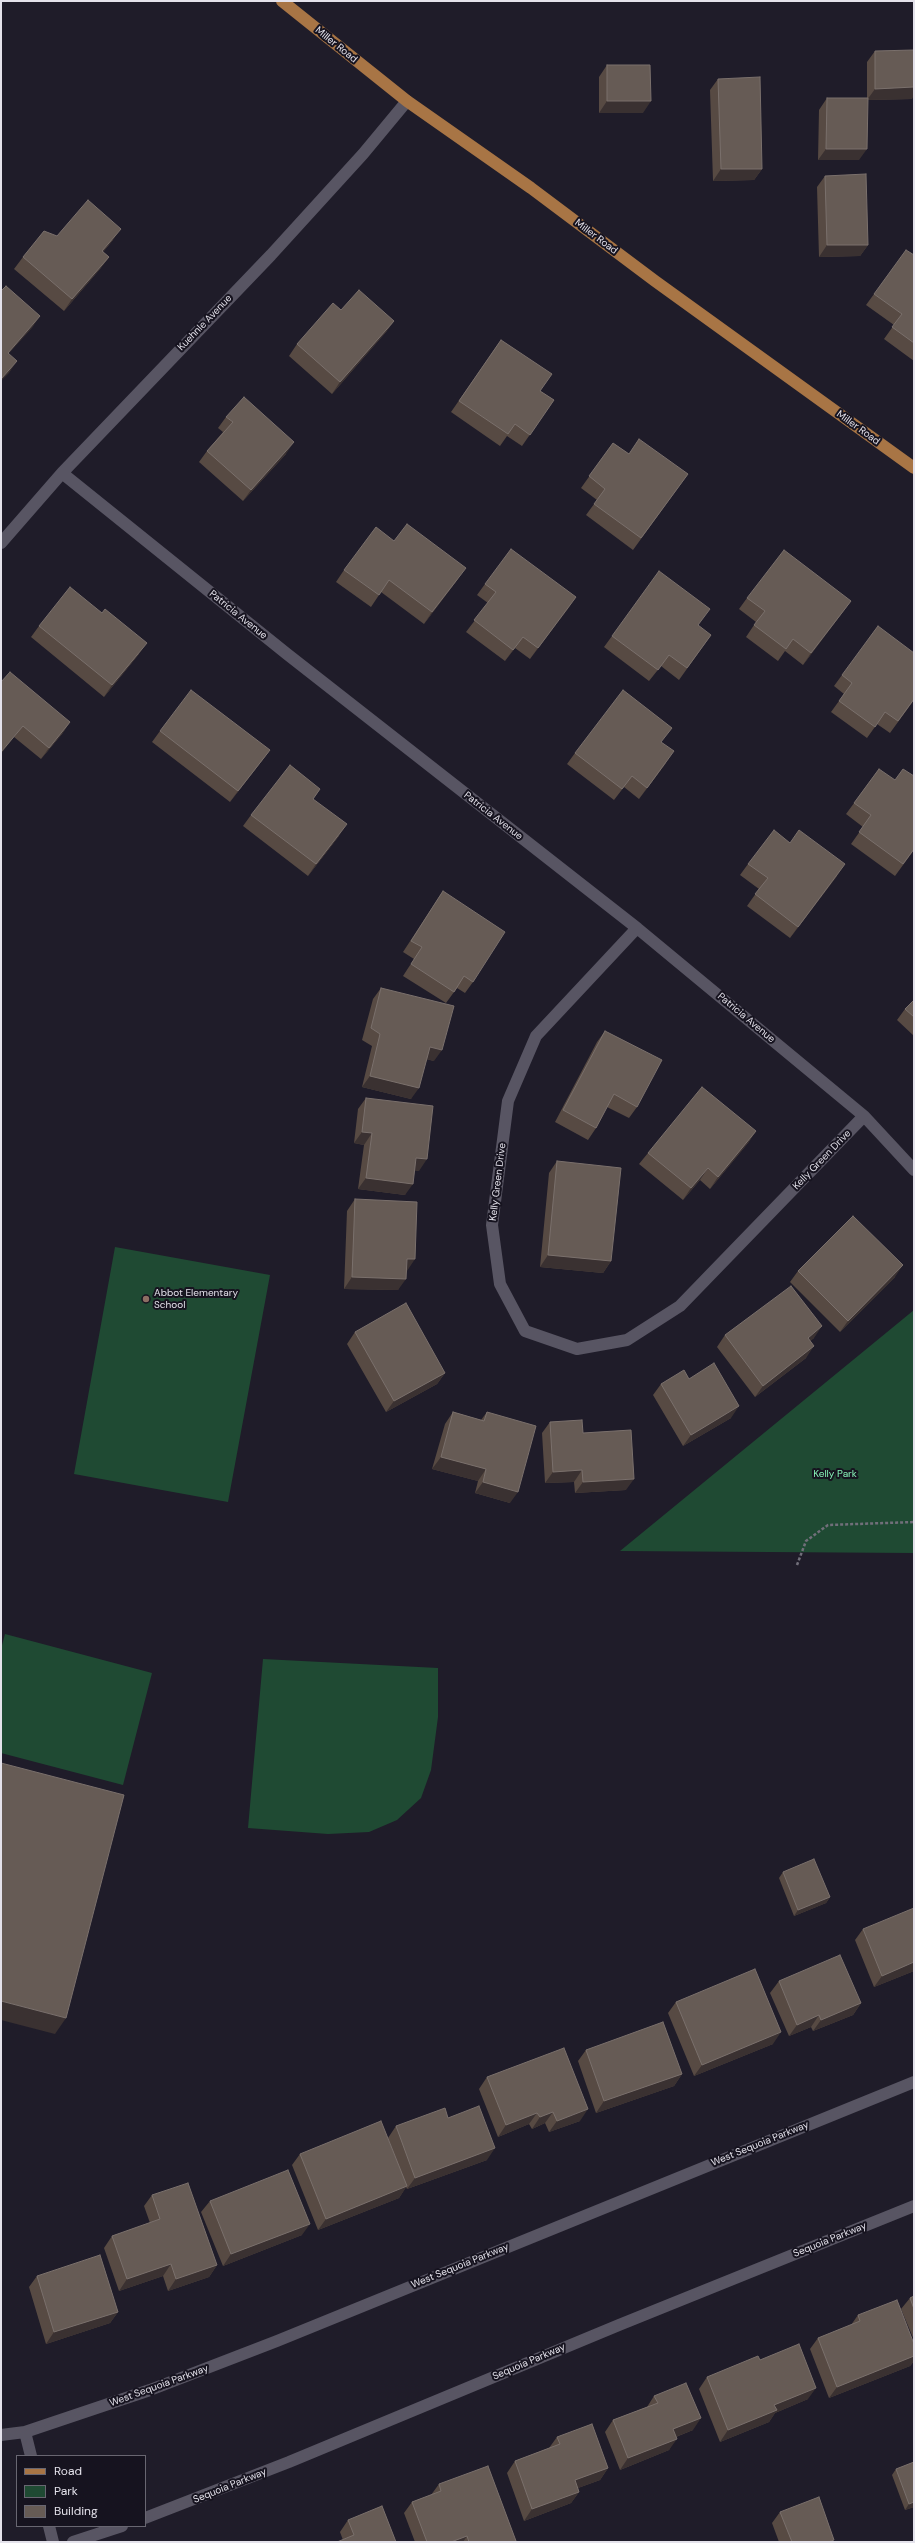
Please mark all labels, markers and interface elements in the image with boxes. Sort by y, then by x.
street label: Miller Road [313,24,359,66]
street label: Miller Road [572,217,620,257]
street label: Kuehnle Avenue [175,293,235,353]
street label: Miller Road [834,408,882,448]
street label: Patricia Avenue [207,588,269,642]
street label: Patricia Avenue [461,789,525,843]
street label: Patricia Avenue [715,991,777,1045]
street label: Kelly Green Drive [790,1128,854,1192]
street label: Kelly Green Drive [487,1142,509,1222]
place label: Abbot Elementary School [154,1287,238,1310]
marker: Abbot Elementary School [141,1294,151,1304]
park label: Kelly Park [813,1468,857,1480]
street label: West Sequoia Parkway [709,2119,811,2169]
street label: Sequoia Parkway [792,2220,868,2260]
street label: West Sequoia Parkway [409,2241,511,2291]
street label: Sequoia Parkway [491,2341,567,2383]
street label: West Sequoia Parkway [108,2363,210,2409]
legend [16,2455,146,2527]
text: Road [54,2463,82,2479]
street label: Sequoia Parkway [192,2466,268,2506]
text: Park [54,2483,78,2499]
text: Building [54,2503,98,2519]

